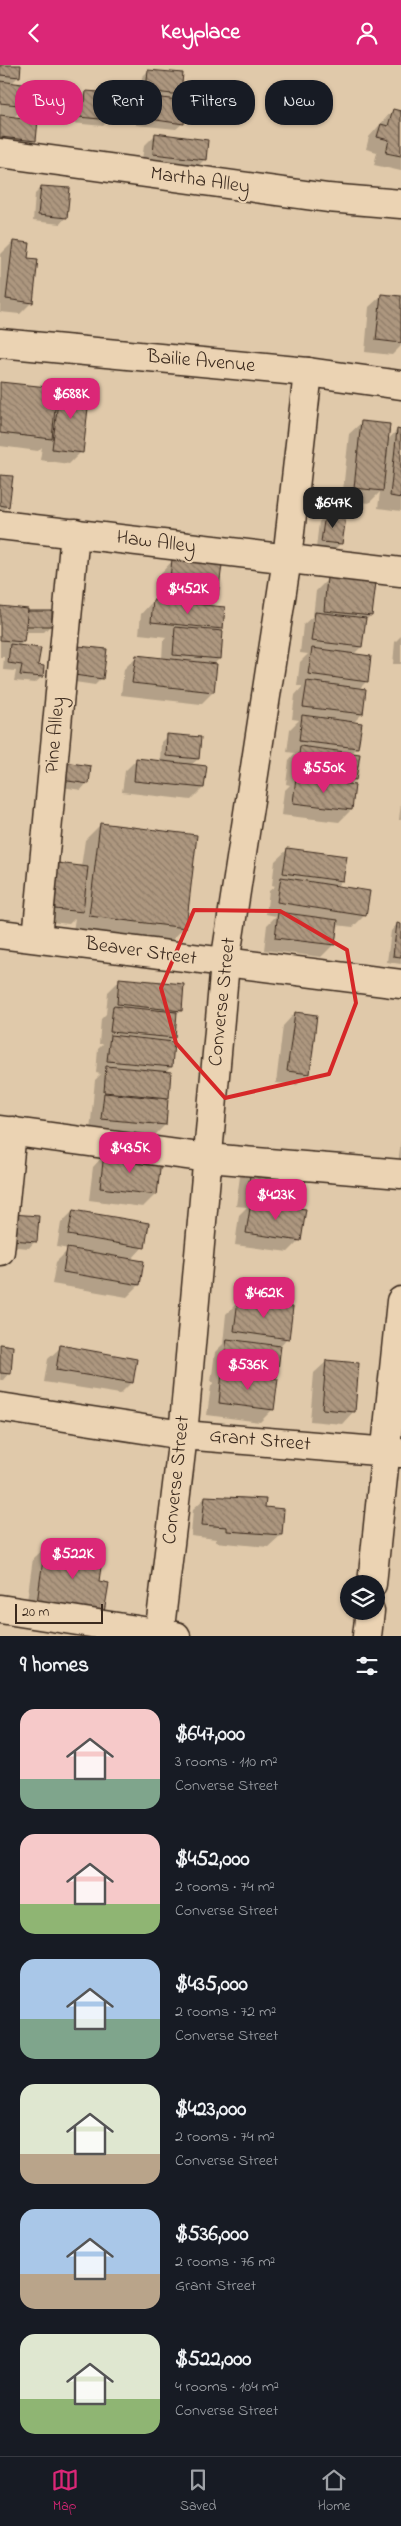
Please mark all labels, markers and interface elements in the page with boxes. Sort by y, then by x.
text: Keyplace [161,17,240,49]
icon: back [20,19,48,47]
icon: person [353,19,381,47]
chip: Buy [15,80,83,125]
chip: Rent [93,80,162,125]
chip: Filters [172,80,255,125]
chip: New [265,80,333,125]
street label: Martha Alley [148,160,252,202]
street label: Bailie Avenue [145,343,256,381]
pin: $688K [36,377,106,420]
text: $688K [53,382,89,406]
pin: $647K [298,487,368,529]
text: $647K [314,491,352,515]
street label: Haw Alley [115,524,197,562]
pin: $452K [153,573,223,615]
text: $452K [167,577,209,601]
street label: Pine Alley [38,695,74,775]
pin: $550K [289,751,359,794]
text: $550K [303,756,345,780]
street label: Beaver Street [82,930,199,974]
street label: Converse Street [202,936,244,1068]
pin: $435K [95,1131,165,1174]
text: $435K [110,1136,150,1160]
pin: $423K [241,1179,311,1221]
text: $423K [257,1183,295,1207]
pin: $462K [229,1277,299,1319]
text: $462K [244,1281,284,1305]
pin: $536K [213,1349,283,1391]
text: $536K [228,1353,268,1377]
street label: Converse Street [156,1414,198,1546]
street label: Grant Street [208,1422,312,1460]
pin: $522K [38,1537,108,1580]
text: $522K [52,1542,94,1566]
map controls [340,1575,385,1620]
button: layers [340,1575,385,1620]
scale bar [15,1601,102,1624]
text: 20 m [22,1602,49,1623]
text: 9 homes [20,1651,89,1681]
icon: filters [353,1652,381,1680]
text: $647,000 [175,1720,245,1750]
icon: home [60,1729,120,1789]
text: 3 rooms · 110 m² [175,1750,277,1774]
text: Converse Street [175,1774,278,1798]
text: $452,000 [175,1845,250,1875]
icon: home [60,1854,120,1914]
text: 2 rooms · 74 m² [175,1875,275,1899]
text: Converse Street [175,1899,278,1923]
text: $435,000 [175,1970,248,2000]
icon: home [60,1979,120,2039]
text: 2 rooms · 72 m² [175,2000,276,2024]
text: Converse Street [175,2024,278,2048]
text: $423,000 [175,2095,246,2125]
icon: home [60,2104,120,2164]
text: 2 rooms · 74 m² [175,2125,275,2149]
text: Converse Street [175,2149,278,2173]
text: $536,000 [175,2220,248,2250]
icon: home [60,2229,120,2289]
text: 2 rooms · 76 m² [175,2250,275,2274]
text: Grant Street [175,2274,256,2298]
text: $522,000 [175,2345,251,2375]
icon: home [60,2354,120,2414]
text: 4 rooms · 104 m² [175,2375,279,2399]
text: Converse Street [175,2399,278,2423]
tab: Map [51,2466,79,2517]
tab: Saved [180,2466,216,2517]
tab: Home [318,2466,350,2517]

